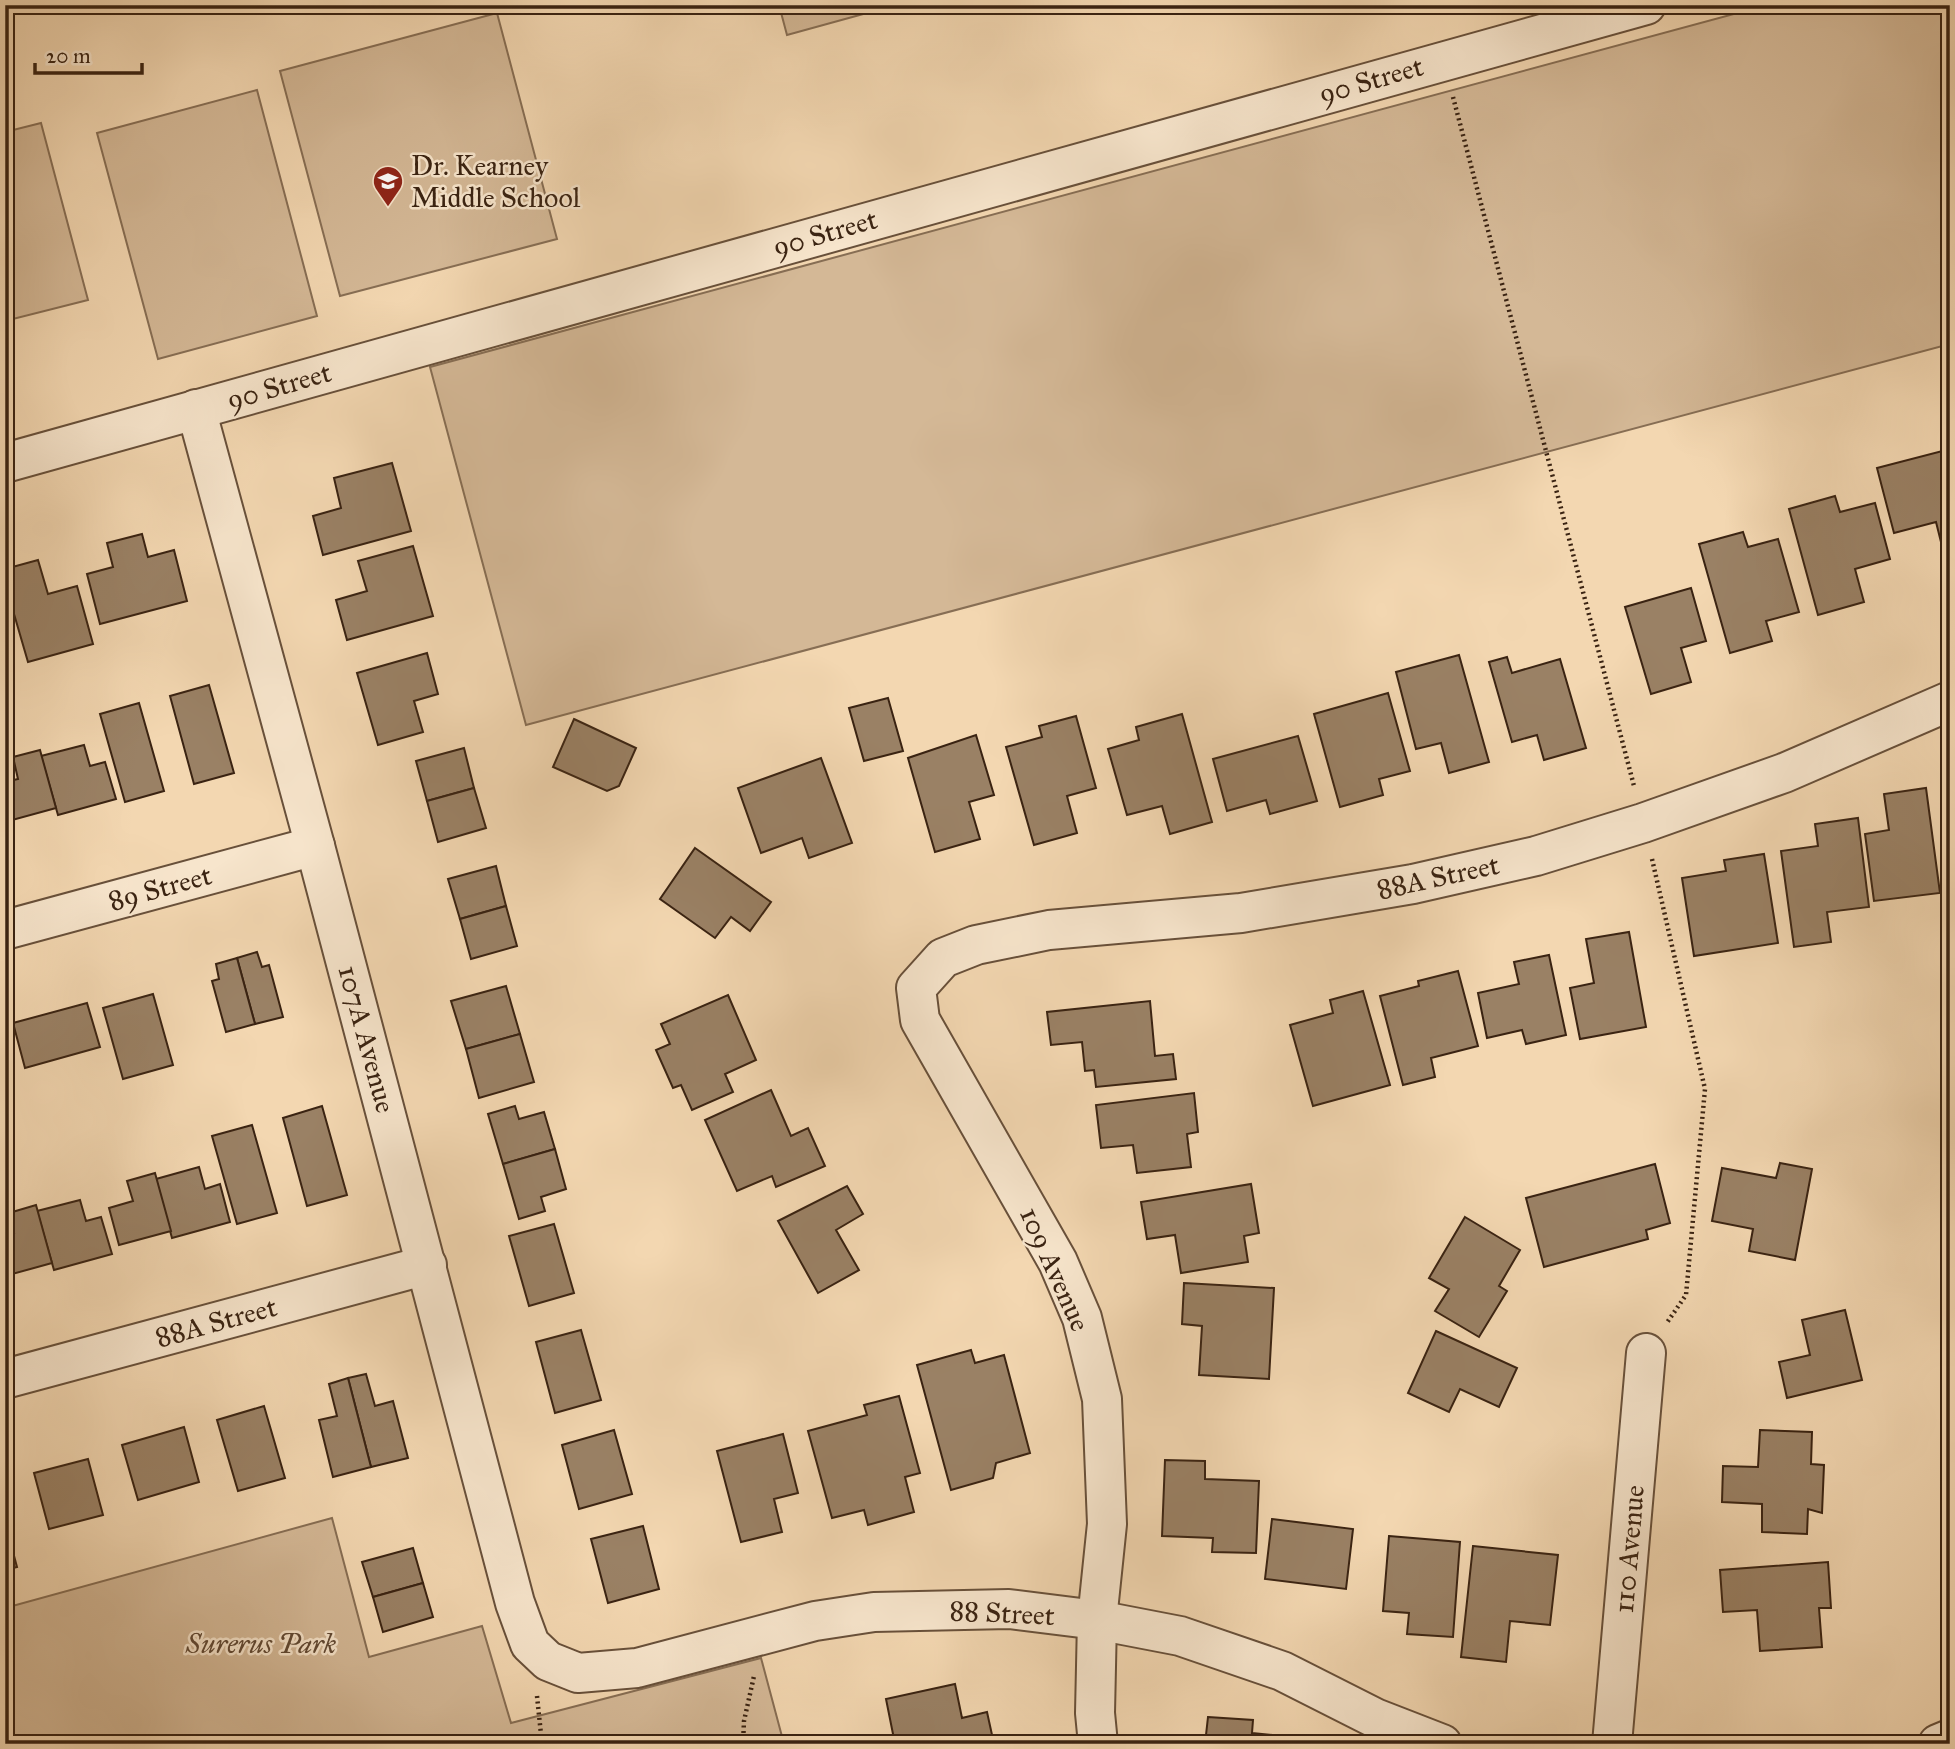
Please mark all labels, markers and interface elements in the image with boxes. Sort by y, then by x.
scale bar [35,32,142,76]
text: 20 m [46,43,91,69]
street label: 90 Street [1315,48,1427,112]
place label: Dr. Kearney Middle School [411,148,581,215]
school or university icon: Dr. Kearney Middle School [371,164,405,208]
street label: 90 Street [769,201,881,265]
street label: 90 Street [223,354,335,418]
street label: 88A Street [1374,847,1502,907]
street label: 89 Street [105,857,216,919]
street label: 107A Avenue [331,961,403,1117]
street label: 109 Avenue [1012,1201,1098,1337]
street label: 88A Street [151,1289,281,1355]
street label: 110 Avenue [1606,1484,1652,1614]
street label: 88 Street [948,1593,1056,1633]
park label: Surerus Park [185,1626,337,1661]

